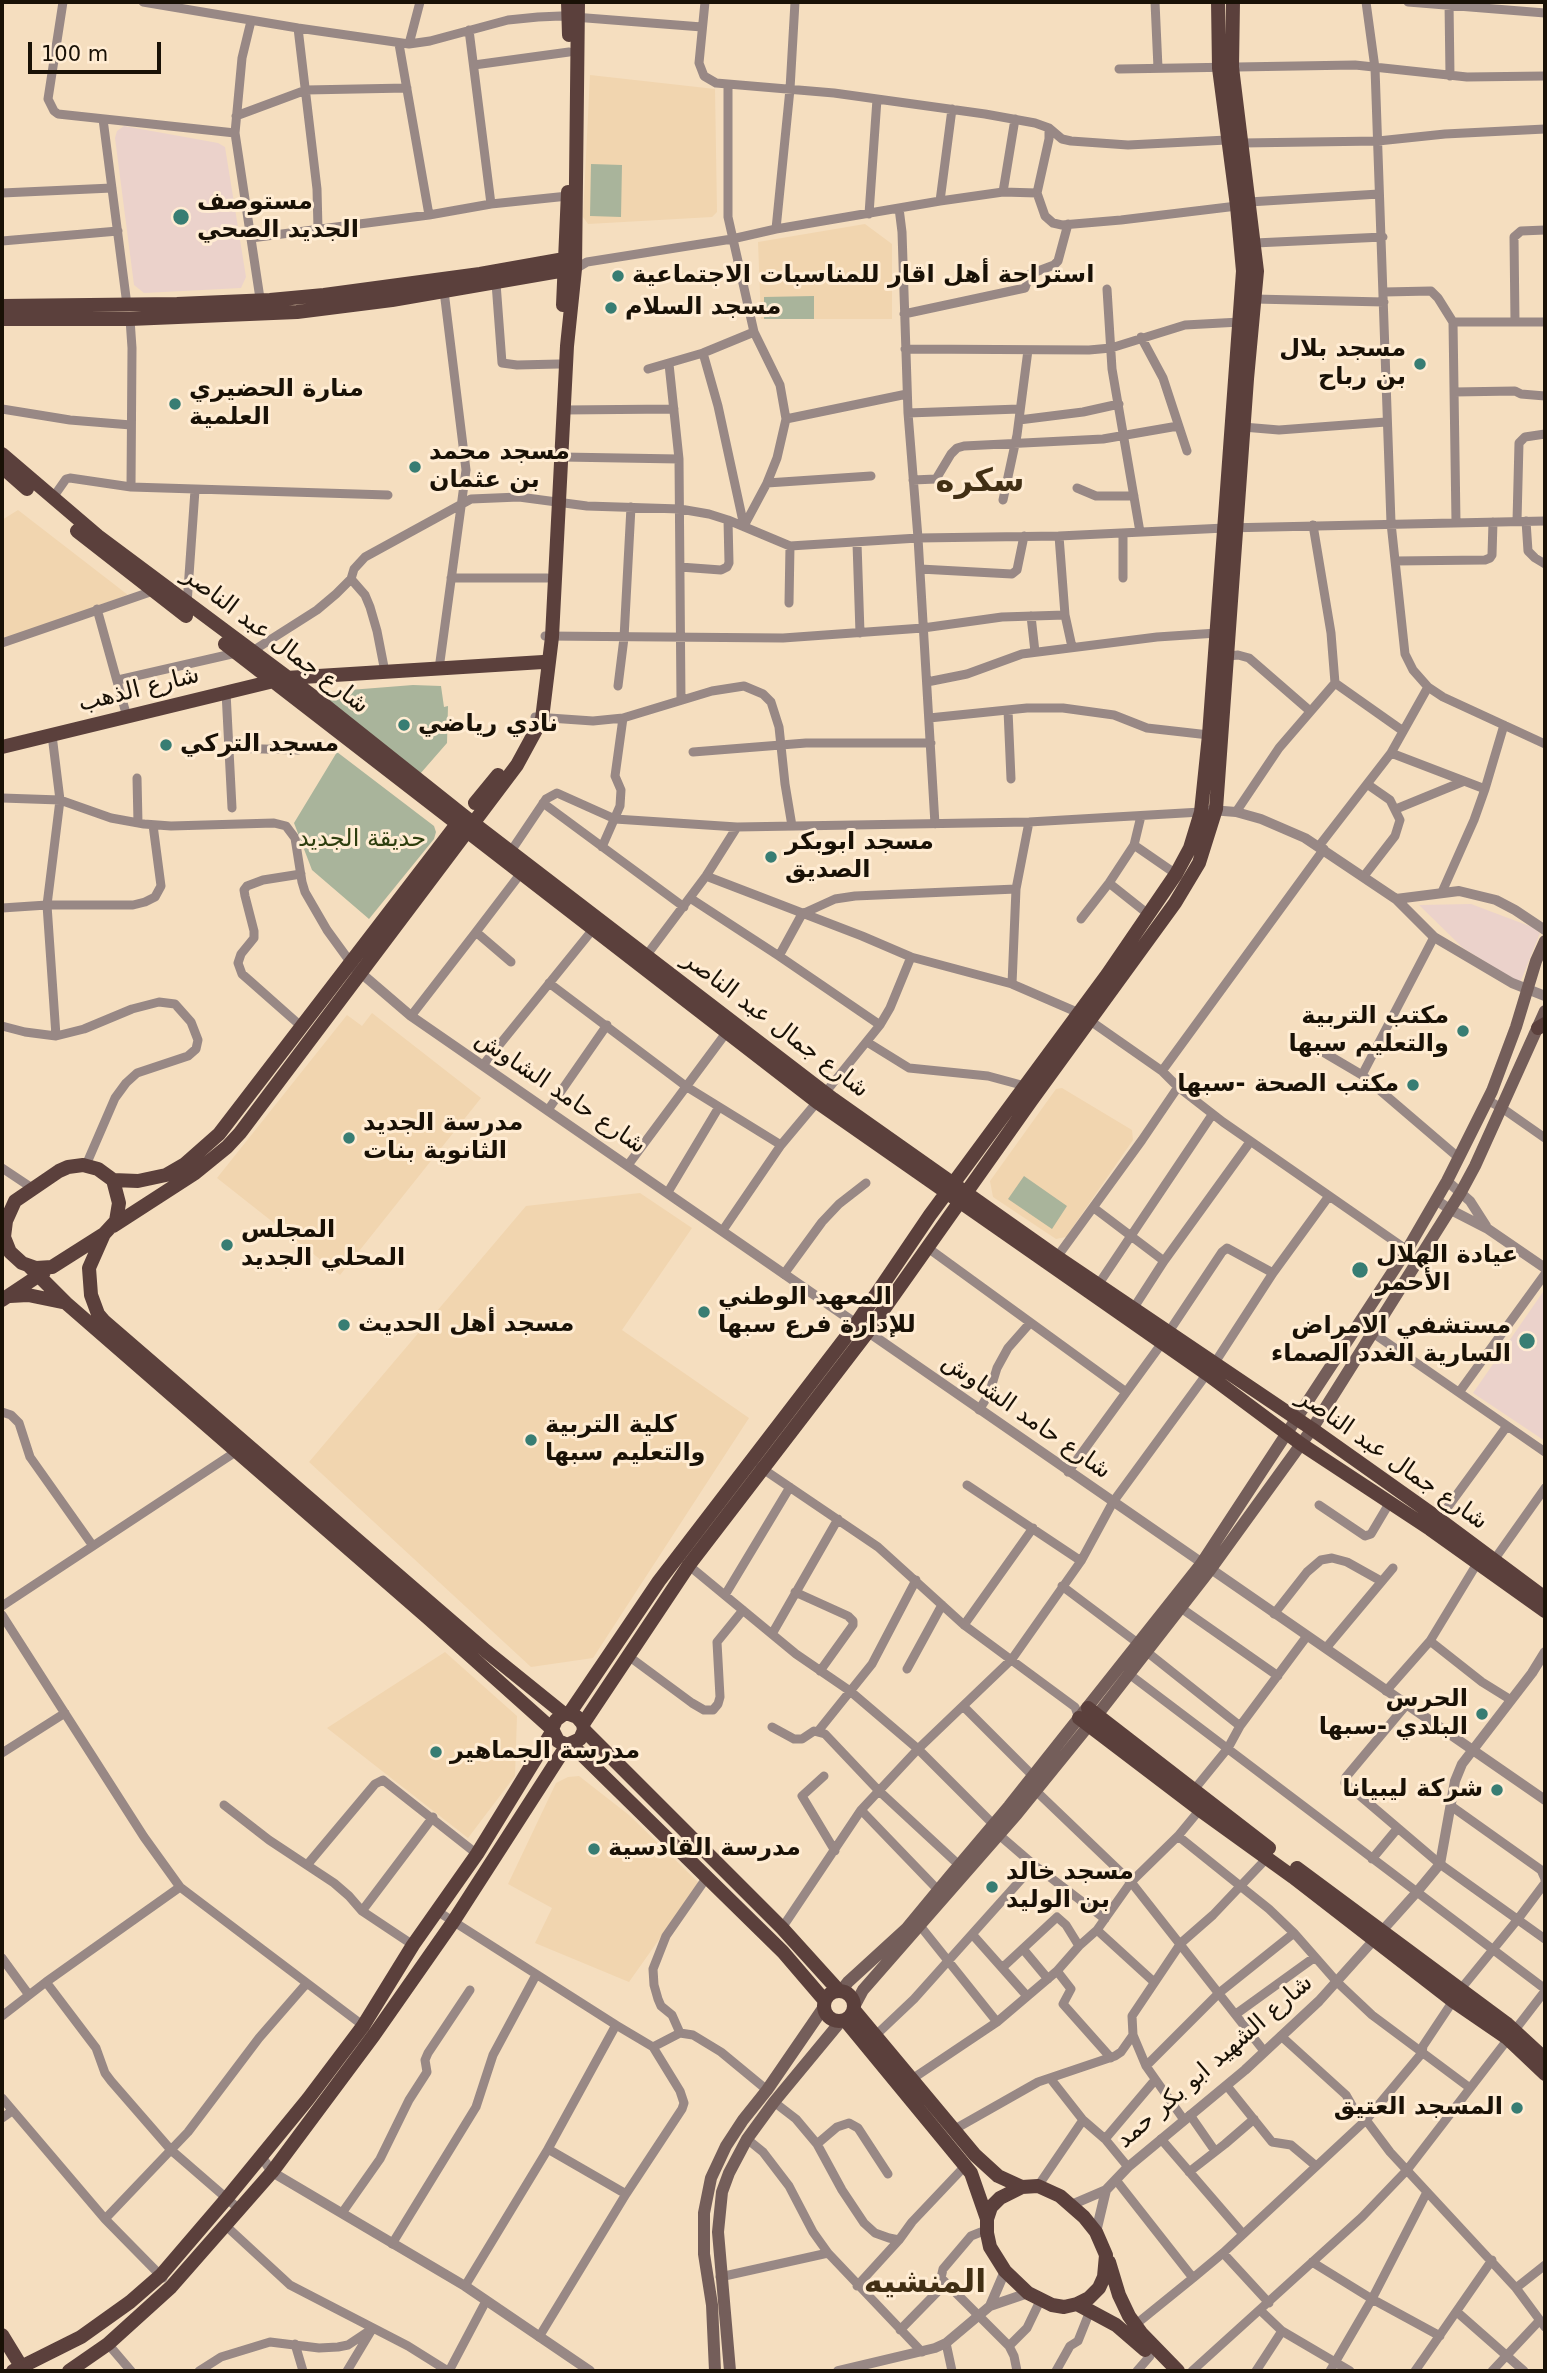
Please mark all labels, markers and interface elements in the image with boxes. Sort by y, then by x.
scale bar [32,28,164,72]
text: 100 m [41,42,108,66]
place label: مستوصف الجديد الصحي [197,189,359,245]
marker: مستوصف الجديد الصحي [171,207,191,227]
place label: استراحة أهل اقار للمناسبات الاجتماعية [632,262,1094,290]
marker: استراحة أهل اقار للمناسبات الاجتماعية [610,268,626,284]
place label: مسجد السلام [625,294,781,322]
marker: مسجد السلام [603,300,619,316]
place label: مسجد بلال بن رباح [1279,336,1406,392]
marker: مسجد بلال بن رباح [1412,356,1428,372]
place label: منارة الحضيري العلمية [189,376,364,432]
marker: منارة الحضيري العلمية [167,396,183,412]
place label: مسجد محمد بن عثمان [429,439,570,495]
marker: مسجد محمد بن عثمان [407,459,423,475]
district label: سكره [936,464,1024,502]
street label: شارع جمال عبد الناصر [176,561,374,721]
street label: شارع الذهب [75,661,203,719]
place label: نادي رياضي [418,711,558,739]
marker: نادي رياضي [396,717,412,733]
place label: مسجد التركي [180,731,339,759]
marker: مسجد التركي [158,737,174,753]
park label: حديقة الجديد [298,826,426,854]
place label: مسجد ابوبكر الصديق [785,829,934,885]
marker: مسجد ابوبكر الصديق [763,849,779,865]
street label: شارع جمال عبد الناصر [676,945,874,1105]
place label: مكتب التربية والتعليم سبها [1288,1003,1449,1059]
marker: مكتب التربية والتعليم سبها [1455,1023,1471,1039]
street label: شارع حامد الشاوش [469,1025,651,1161]
place label: مكتب الصحة -سبها [1177,1071,1399,1099]
marker: مكتب الصحة -سبها [1405,1077,1421,1093]
place label: مدرسة الجديد الثانوية بنات [363,1110,523,1166]
marker: مدرسة الجديد الثانوية بنات [341,1130,357,1146]
place label: المجلس المحلي الجديد [241,1217,405,1273]
marker: المجلس المحلي الجديد [219,1237,235,1253]
place label: عيادة الهلال الأحمر [1376,1242,1518,1298]
marker: عيادة الهلال الأحمر [1350,1260,1370,1280]
place label: المعهد الوطني للإدارة فرع سبها [718,1284,916,1340]
marker: المعهد الوطني للإدارة فرع سبها [696,1304,712,1320]
place label: مسجد أهل الحديث [358,1311,574,1339]
place label: مستشفي الامراض السارية الغدد الصماء [1271,1313,1511,1369]
marker: مسجد أهل الحديث [336,1317,352,1333]
marker: مستشفي الامراض السارية الغدد الصماء [1517,1331,1537,1351]
street label: شارع حامد الشاوش [936,1348,1116,1486]
street label: شارع جمال عبد الناصر [1291,1383,1493,1537]
place label: كلية التربية والتعليم سبها [545,1412,706,1468]
marker: كلية التربية والتعليم سبها [523,1432,539,1448]
place label: الحرس البلدي -سبها [1319,1686,1468,1742]
marker: الحرس البلدي -سبها [1474,1706,1490,1722]
place label: مدرسة الجماهير [450,1738,640,1766]
marker: مدرسة الجماهير [428,1744,444,1760]
place label: شركة ليبيانا [1342,1776,1483,1804]
marker: شركة ليبيانا [1489,1782,1505,1798]
place label: مدرسة القادسية [608,1835,801,1863]
marker: مدرسة القادسية [586,1841,602,1857]
place label: مسجد خالد بن الوليد [1006,1859,1134,1915]
marker: مسجد خالد بن الوليد [984,1879,1000,1895]
street label: شارع الشهيد ابو بكر حمد [1111,1969,1319,2155]
place label: المسجد العتيق [1334,2094,1503,2122]
marker: المسجد العتيق [1509,2100,1525,2116]
district label: المنشيه [864,2265,986,2303]

